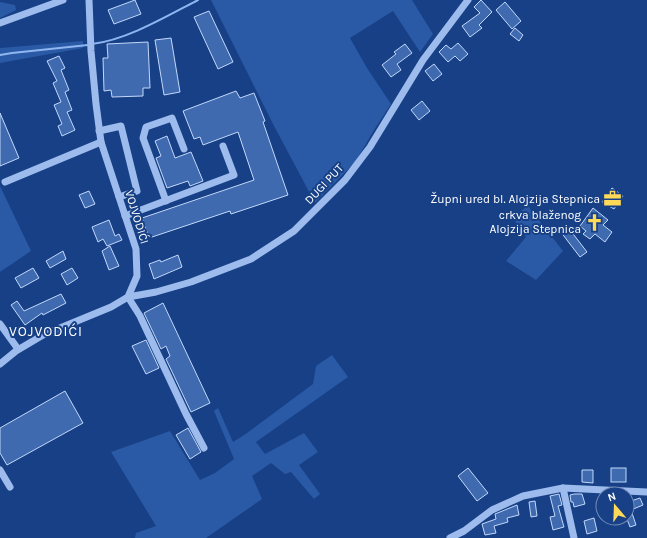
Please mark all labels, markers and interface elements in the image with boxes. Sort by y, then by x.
street label: DUGI PUT [302,161,346,207]
street label: VOJVODIĆI [122,188,153,246]
office icon: Župni ured bl. Alojzija Stepnica [603,189,623,209]
place label: Župni ured bl. Alojzija Stepnica [430,191,600,206]
place label: crkva blaženog Alojzija Stepnica [489,208,581,236]
church icon: crkva blaženog Alojzija Stepnica [584,212,604,232]
district label: VOJVODIĆI [9,323,83,340]
north arrow [595,486,635,526]
text: N [606,490,618,504]

